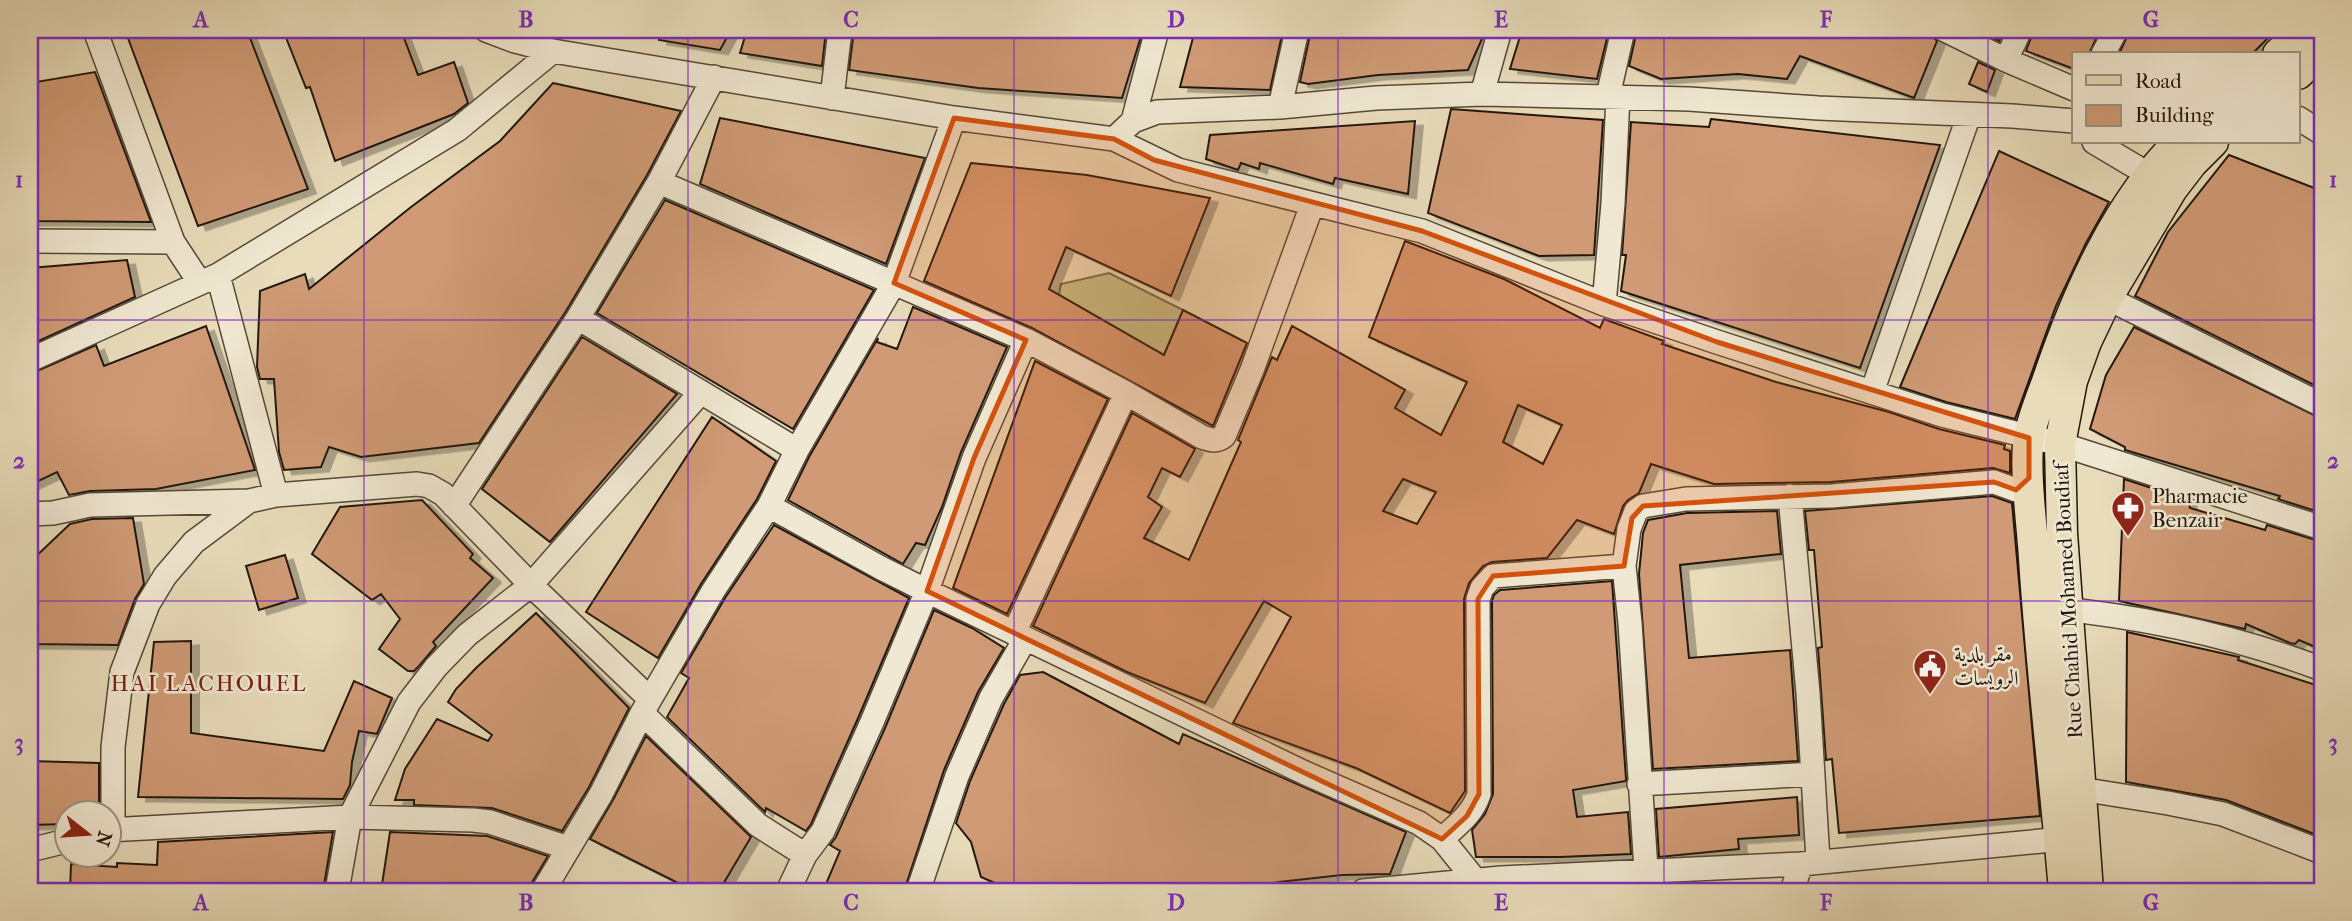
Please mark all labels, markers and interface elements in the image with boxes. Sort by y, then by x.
text: A [192,6,210,33]
text: B [519,6,534,33]
text: C [843,6,859,33]
text: D [1167,6,1185,33]
text: E [1494,6,1508,33]
text: F [1819,6,1833,33]
text: G [2143,6,2159,33]
legend [2072,52,2300,144]
text: Road [2135,69,2182,93]
text: Building [2135,103,2214,127]
text: 1 [15,166,23,193]
text: 1 [2329,166,2337,193]
text: 2 [13,447,25,474]
text: 2 [2327,447,2339,474]
street label: Rue Chahid Mohamed Boudiaf [2049,459,2087,739]
place label: Pharmacie Benzair [2152,484,2248,532]
pharmacy icon: Pharmacie Benzair [2109,489,2147,538]
place label: مقر بلدية الرويسات [1954,642,2019,690]
public building icon: مقر بلدية الرويسات [1911,647,1949,696]
district label: HAI LACHOUEL [111,670,307,697]
text: 3 [14,729,24,756]
text: 3 [2328,729,2338,756]
north arrow [52,799,122,869]
text: N [91,829,116,849]
text: A [192,889,210,916]
text: B [519,889,534,916]
text: C [843,889,859,916]
text: D [1167,889,1185,916]
text: E [1494,889,1508,916]
text: F [1819,889,1833,916]
text: G [2143,889,2159,916]

